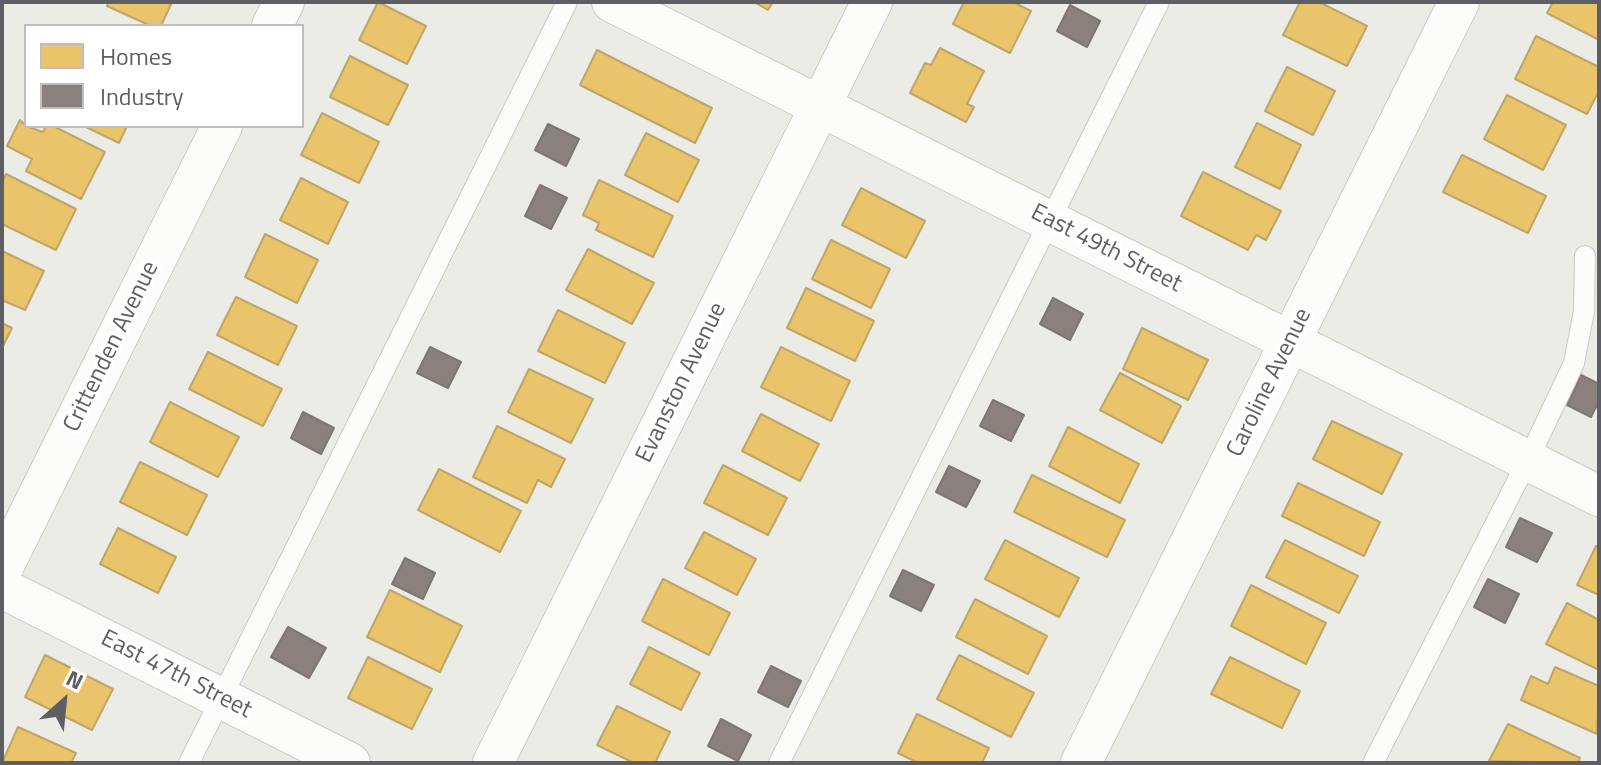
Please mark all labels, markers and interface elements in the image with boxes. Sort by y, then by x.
legend [24,24,304,128]
text: Homes [100,38,172,74]
text: Industry [100,78,184,114]
street label: East 49th Street [1026,199,1186,299]
street label: Crittenden Avenue [58,257,166,437]
street label: Evanston Avenue [631,298,733,468]
street label: Caroline Avenue [1222,304,1318,462]
street label: East 47th Street [96,625,256,725]
north arrow [24,661,104,741]
text: N [60,661,89,698]

